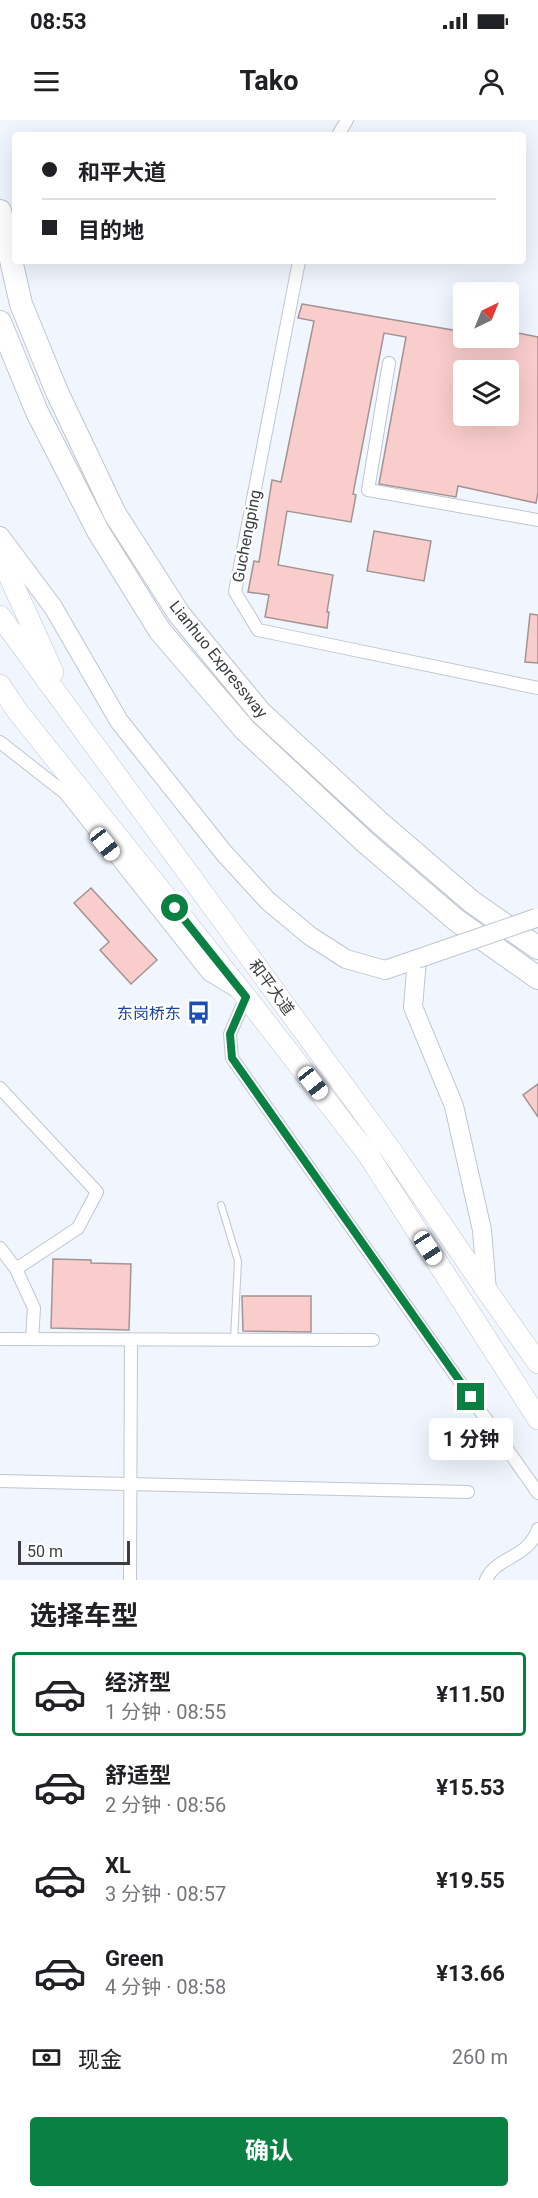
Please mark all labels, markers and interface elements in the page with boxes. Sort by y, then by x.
text: 08:53 [30,9,87,34]
icon: menu [30,65,63,98]
text: Tako [240,65,298,97]
icon: person [475,65,508,98]
text: 和平大道 [78,160,166,185]
text: 目的地 [78,218,144,243]
north arrow [453,282,519,348]
map controls [453,282,519,426]
button: layers [453,360,519,426]
street label: Guchengping [228,488,265,584]
street label: Lianhuo Expressway [166,597,272,722]
car [87,824,123,864]
route start [161,894,188,921]
street label: 和平大道 [245,956,298,1019]
bus stop icon: 东岗桥东 [186,1000,212,1026]
place label: 东岗桥东 [117,1004,181,1023]
car [295,1063,331,1103]
car [411,1228,445,1268]
route end [457,1383,484,1410]
callout: 1 分钟 [429,1418,513,1460]
text: 1 分钟 [443,1427,499,1451]
scale bar [18,1538,130,1566]
text: 50 m [27,1542,63,1561]
text: 选择车型 [30,1600,138,1632]
icon: car [33,1667,87,1721]
text: 经济型 [105,1670,171,1695]
text: ¥11.50 [436,1682,505,1707]
text: 1 分钟 · 08:55 [105,1700,226,1724]
icon: car [33,1760,87,1814]
text: 舒适型 [105,1763,171,1788]
text: ¥15.53 [436,1775,505,1800]
text: 2 分钟 · 08:56 [105,1793,226,1817]
icon: car [33,1853,87,1907]
text: XL [105,1853,131,1878]
text: ¥19.55 [436,1868,505,1893]
text: 3 分钟 · 08:57 [105,1882,226,1906]
icon: car [33,1946,87,2000]
text: Green [105,1946,164,1971]
text: ¥13.66 [436,1961,505,1986]
text: 4 分钟 · 08:58 [105,1975,226,1999]
icon: cash [30,2041,63,2074]
text: 260 m [452,2045,508,2069]
text: 现金 [78,2047,122,2072]
button: 确认 [30,2117,508,2186]

